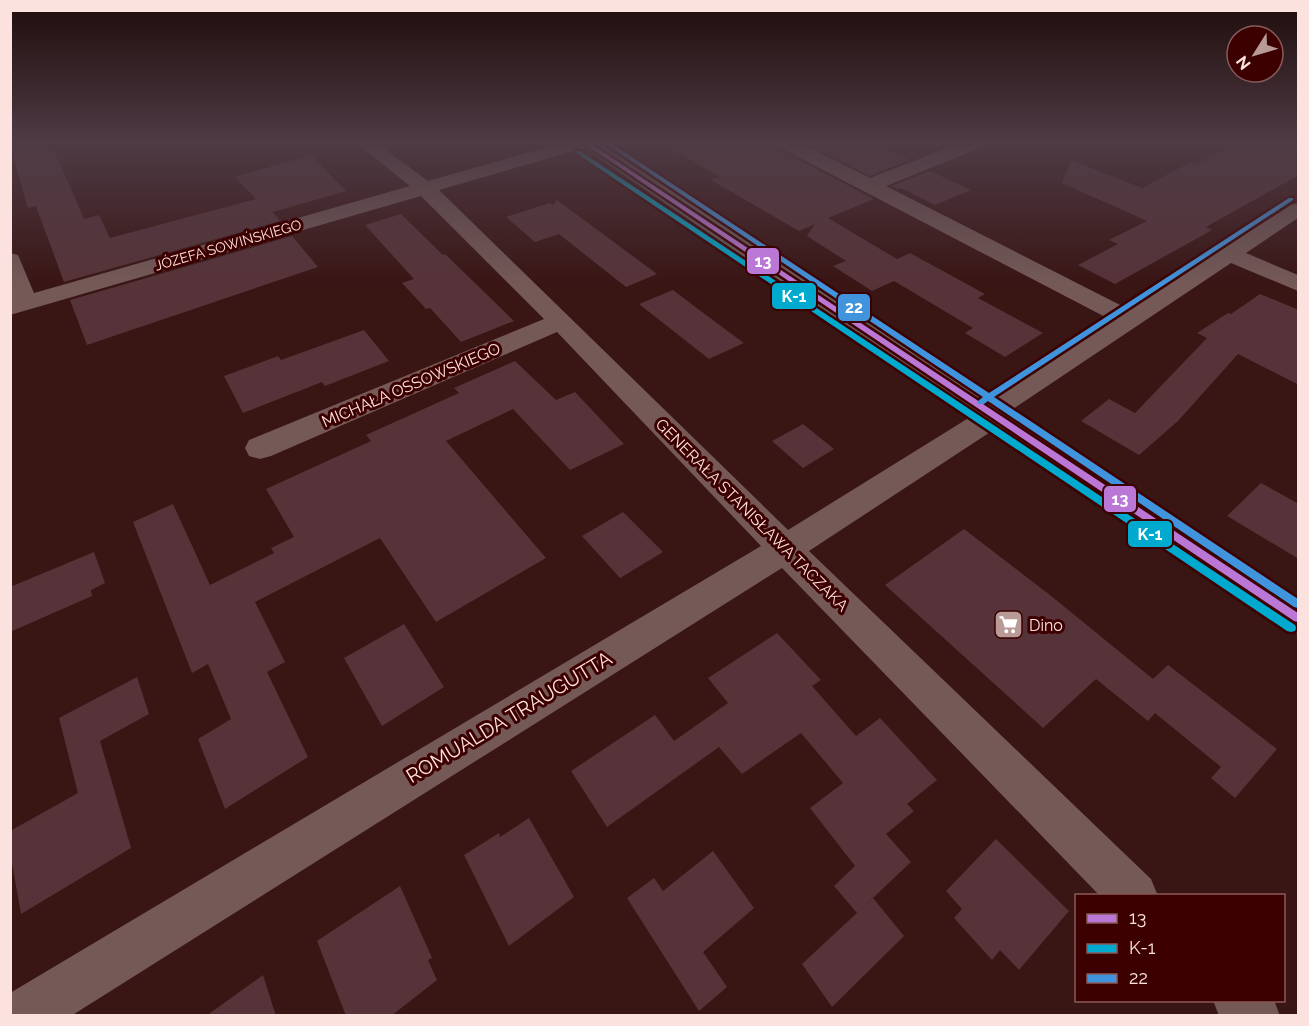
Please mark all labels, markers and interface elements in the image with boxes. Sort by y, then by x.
north arrow [1225,24,1285,84]
text: N [1232,52,1255,73]
street label: JÓZEFA SOWIŃSKIEGO [153,215,303,274]
line badge: 13 [746,247,780,275]
text: 13 [755,252,771,271]
line badge: K-1 [771,282,817,310]
text: K-1 [781,287,807,306]
line badge: 22 [837,293,871,322]
text: 22 [845,298,863,317]
street label: MICHAŁA OSSOWSKIEGO [319,339,503,431]
street label: GENERAŁA STANISŁAWA TACZAKA [652,415,852,615]
line badge: 13 [1103,485,1137,513]
text: 13 [1112,490,1128,509]
line badge: K-1 [1127,520,1173,548]
text: K-1 [1137,525,1163,544]
supermarket icon: Dino [992,609,1024,641]
place label: Dino [1029,616,1063,635]
street label: ROMUALDA TRAUGUTTA [402,646,617,788]
legend [1075,894,1285,1002]
text: 13 [1129,907,1146,928]
text: K-1 [1129,937,1156,958]
text: 22 [1129,967,1148,988]

